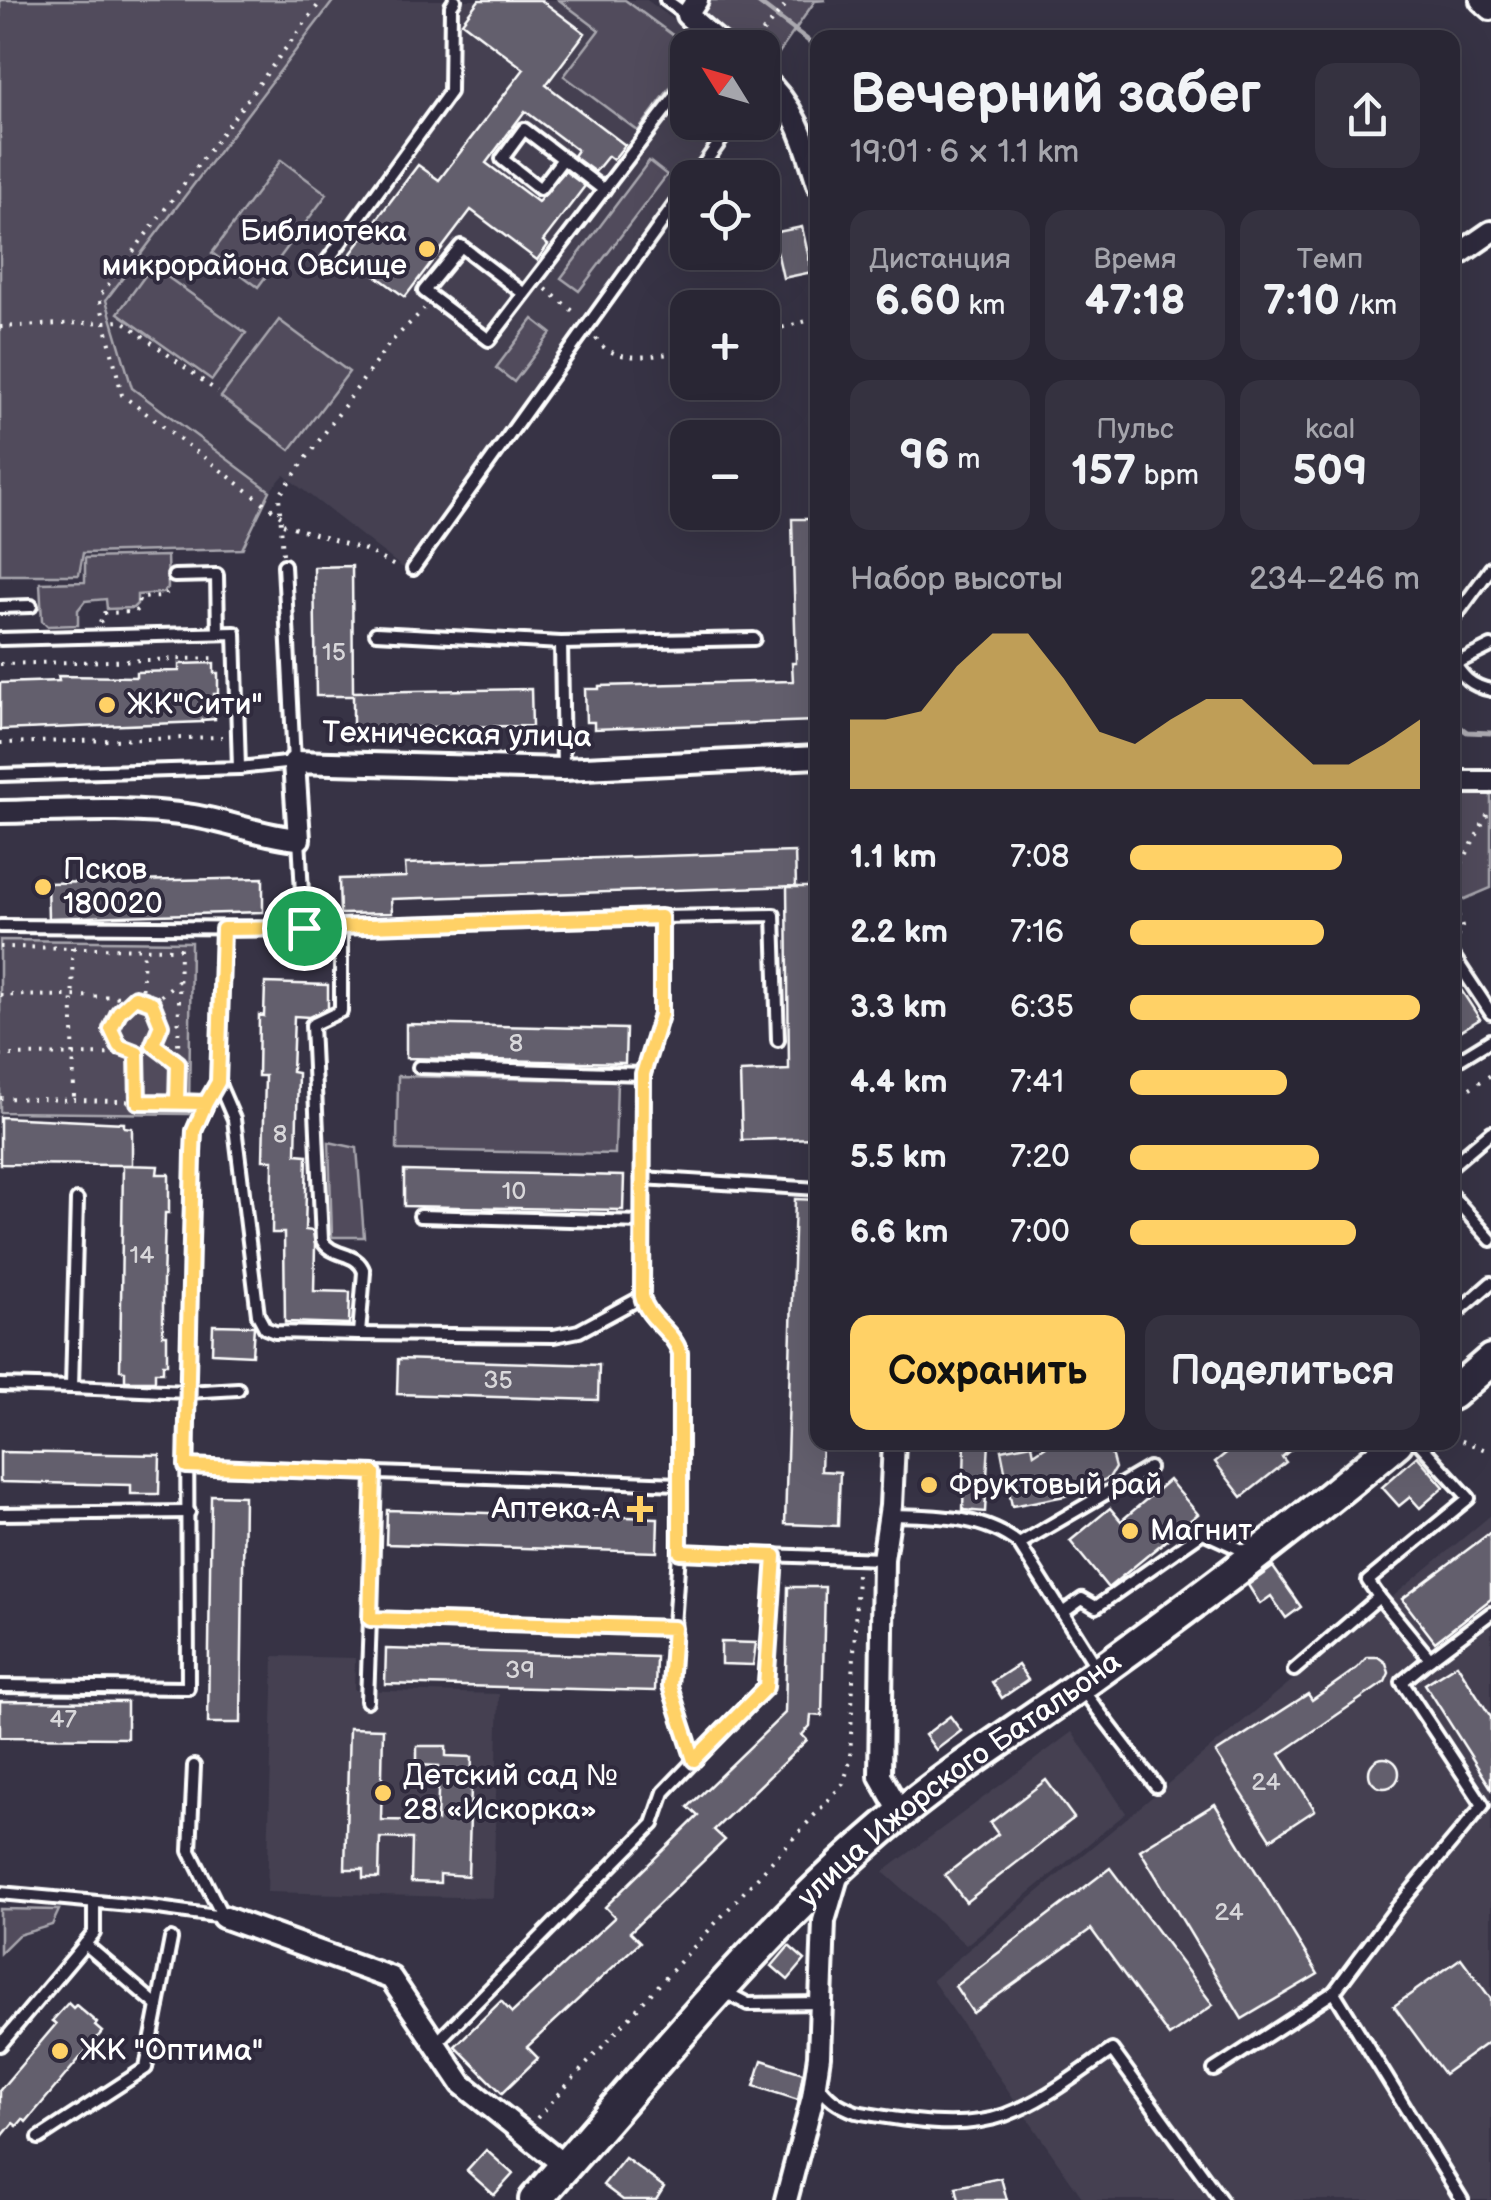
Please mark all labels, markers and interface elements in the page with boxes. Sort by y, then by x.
north arrow [670,30,780,140]
map controls [670,30,780,530]
text: Вечерний забег [850,62,1261,129]
button: share [1315,63,1420,168]
text: 19:01 · 6 × 1.1 km [850,133,1079,172]
button: locate [670,160,780,270]
place label: Библиотека микрорайона Овсище [102,214,407,284]
marker: Библиотека микрорайона Овсище [416,238,438,260]
text: Дистанция [869,243,1011,276]
text: Время [1093,243,1177,276]
text: Темп [1297,243,1363,276]
text: 6.60 [875,276,961,327]
text: 47:18 [1085,276,1185,327]
text: 7:10 [1263,276,1340,327]
text: km [961,289,1005,322]
text: /km [1340,289,1397,322]
button: + [670,290,780,400]
text: Пульс [1096,413,1174,446]
text: kcal [1305,413,1355,446]
button: − [670,420,780,530]
text: 96 [900,430,950,481]
text: m [950,443,980,476]
text: 157 [1071,446,1136,497]
text: 509 [1292,446,1368,497]
text: bpm [1136,459,1199,492]
text: Набор высоты [850,560,1063,599]
text: 234–246 m [1249,560,1420,599]
house number: 15 [322,637,346,668]
place label: ЖК"Сити" [127,687,263,723]
marker: ЖК"Сити" [96,694,118,716]
street label: Техническая улица [322,715,592,755]
text: 1.1 km [850,838,937,877]
text: 7:08 [1010,838,1070,877]
place label: Псков 180020 [63,852,163,922]
marker: Псков 180020 [32,876,54,898]
pin [262,886,347,971]
icon: arrive [277,901,332,956]
text: 2.2 km [850,913,948,952]
text: 7:16 [1010,913,1064,952]
text: 3.3 km [850,988,947,1027]
text: 6:35 [1010,988,1074,1027]
house number: 8 [509,1028,523,1059]
text: 4.4 km [850,1063,947,1102]
text: 7:41 [1010,1063,1064,1102]
house number: 8 [273,1119,287,1150]
text: 5.5 km [850,1138,947,1177]
text: 7:20 [1010,1138,1070,1177]
house number: 10 [502,1176,526,1207]
text: 6.6 km [850,1213,949,1252]
text: 7:00 [1010,1213,1070,1252]
house number: 14 [130,1240,154,1271]
button: Сохранить [850,1315,1125,1430]
button: Поделиться [1145,1315,1420,1430]
house number: 35 [483,1365,513,1396]
place label: Фруктовый рай [949,1467,1162,1503]
marker: Фруктовый рай [918,1474,940,1496]
place label: Аптека-А [490,1491,621,1527]
marker: Аптека-А [629,1498,651,1520]
place label: Магнит [1150,1513,1252,1549]
marker: Магнит [1119,1520,1141,1542]
street label: улица Ижорского Батальона [790,1644,1128,1915]
house number: 39 [505,1655,535,1686]
house number: 47 [49,1704,77,1735]
place label: Детский сад № 28 «Искорка» [403,1758,618,1828]
house number: 24 [1251,1767,1281,1798]
marker: Детский сад № 28 «Искорка» [372,1782,394,1804]
house number: 24 [1214,1897,1244,1928]
place label: ЖК "Оптима" [80,2033,263,2069]
marker: ЖК "Оптима" [49,2040,71,2062]

